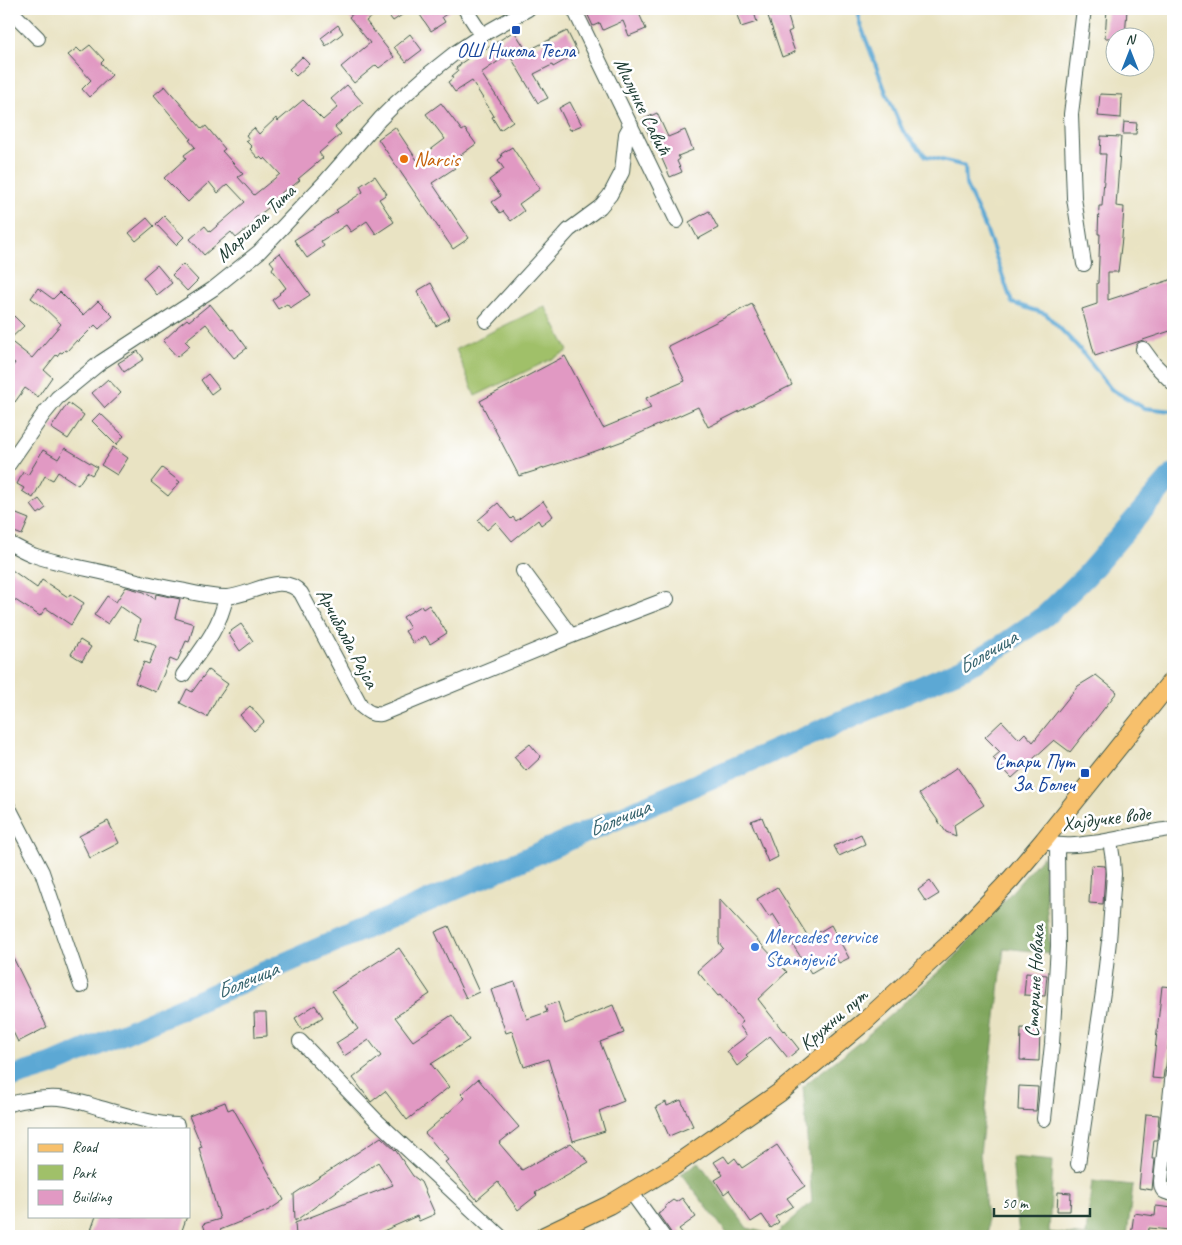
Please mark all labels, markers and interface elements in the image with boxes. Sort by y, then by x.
marker: ОШ Никола Тесла [510,24,522,36]
north arrow [1104,28,1154,78]
text: N [1126,31,1137,48]
place label: ОШ Никола Тесла [457,38,577,63]
street label: Милунке Савић [608,54,677,160]
place label: Narcis [414,147,462,172]
marker: Narcis [398,153,410,165]
street label: Маршала Тита [210,178,302,268]
street label: Арчибалда Рајса [311,584,385,694]
water label: Болечица [953,623,1023,680]
place label: Стари Пут За Болеч [995,749,1077,797]
marker: Стари Пут За Болеч [1079,767,1091,779]
water label: Болечица [584,793,656,843]
street label: Хајдучке воде [1060,800,1153,836]
street label: Старине Новака [1019,922,1050,1038]
place label: Mercedes service Stanojević [765,924,879,972]
marker: Mercedes service Stanojević [749,941,761,953]
water label: Болечица [212,955,284,1005]
street label: Кружни пут [794,982,874,1056]
legend [28,1128,190,1218]
text: Road [72,1138,99,1157]
text: Park [72,1164,97,1183]
scale bar [994,1185,1091,1217]
text: Building [72,1188,112,1207]
text: 50 m [1002,1194,1029,1213]

